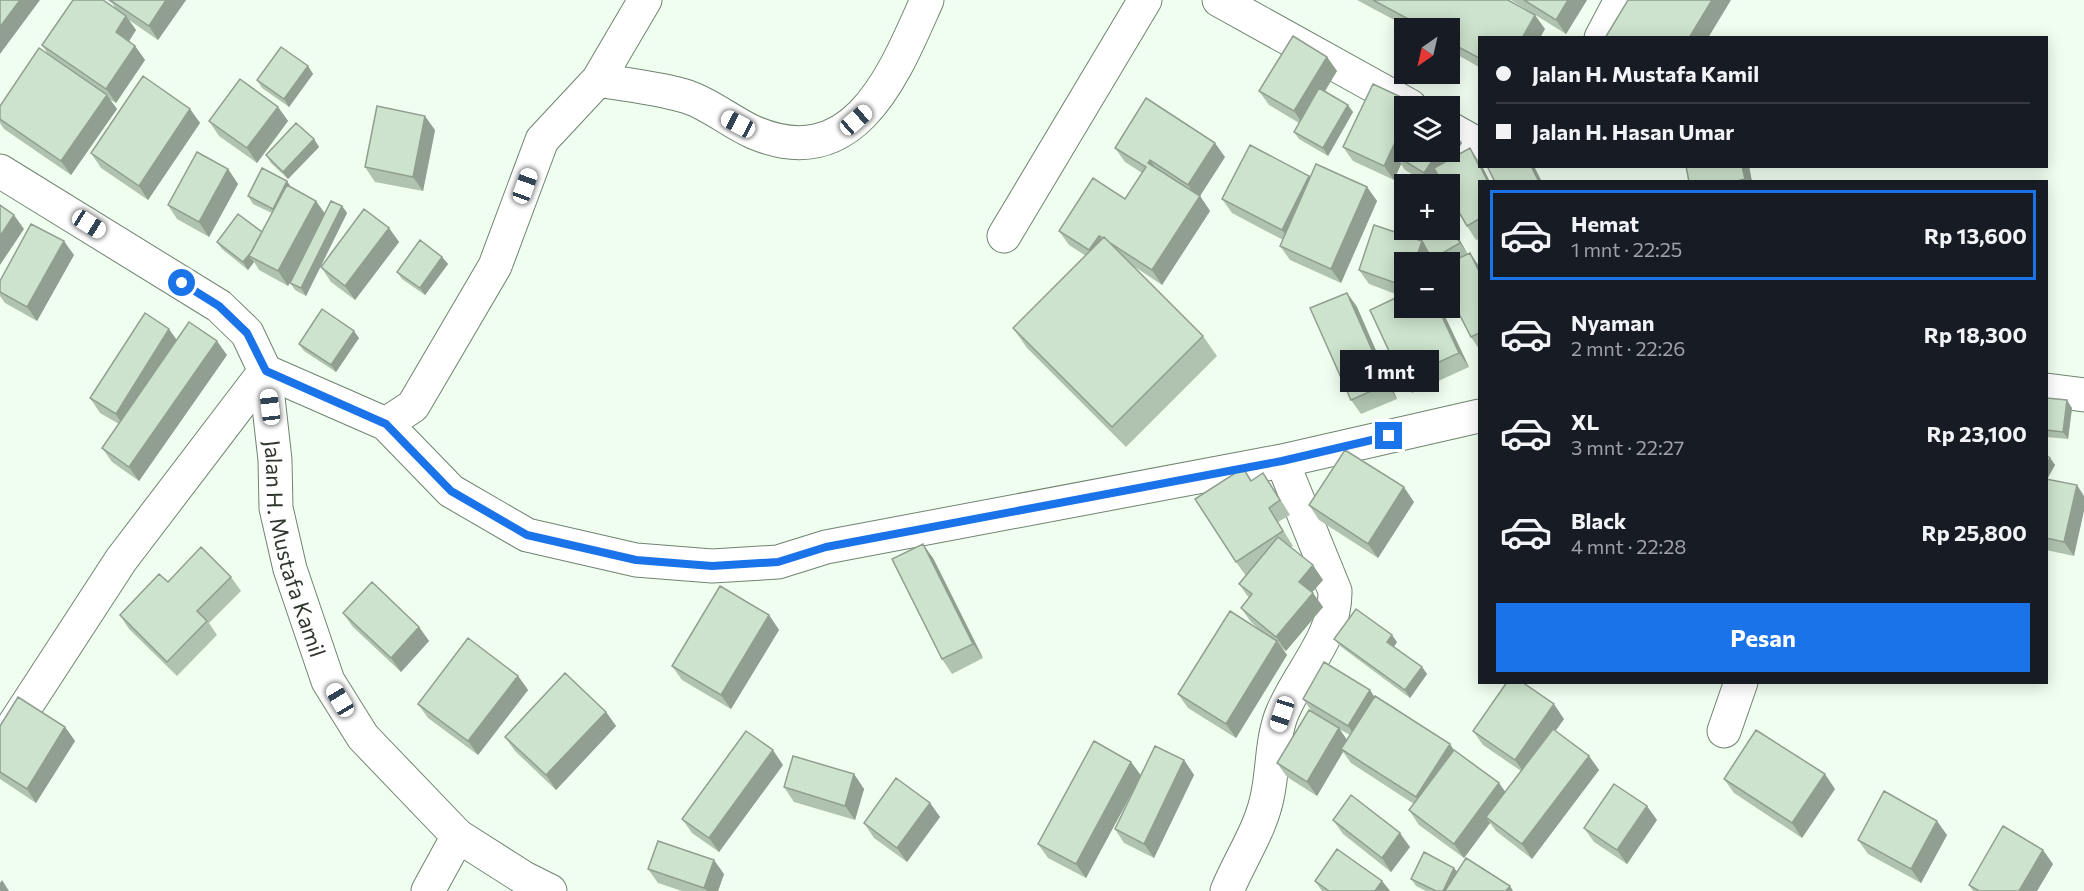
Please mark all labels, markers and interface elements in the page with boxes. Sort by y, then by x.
north arrow [1394,18,1460,84]
map controls [1394,18,1460,318]
text: Jalan H. Mustafa Kamil [1532,60,1759,87]
button: layers [1394,96,1460,162]
car [837,101,875,139]
car [718,108,758,140]
text: Jalan H. Hasan Umar [1532,118,1734,145]
car [510,166,540,206]
button: + [1394,174,1460,240]
car [69,207,109,241]
icon: car [1499,208,1553,262]
text: Hemat [1571,210,1639,237]
text: Rp 13,600 [1924,222,2027,249]
text: 1 mnt · 22:25 [1571,237,1682,261]
button: − [1394,252,1460,318]
route start [168,269,195,296]
icon: car [1499,307,1553,361]
text: Nyaman [1571,309,1654,336]
text: Rp 18,300 [1924,321,2027,348]
text: 2 mnt · 22:26 [1571,336,1686,360]
callout: 1 mnt [1340,349,1438,391]
text: 1 mnt [1364,359,1415,383]
car [259,388,281,426]
icon: car [1499,406,1553,460]
text: XL [1571,408,1599,435]
text: Rp 23,100 [1926,420,2027,447]
route end [1375,422,1402,449]
text: 3 mnt · 22:27 [1571,435,1684,459]
street label: Jalan H. Mustafa Kamil [259,439,332,660]
icon: car [1499,505,1553,559]
text: Black [1571,507,1626,534]
text: Rp 25,800 [1921,519,2027,546]
text: 4 mnt · 22:28 [1571,534,1686,558]
button: Pesan [1496,603,2030,672]
car [323,680,357,720]
car [1268,694,1296,734]

